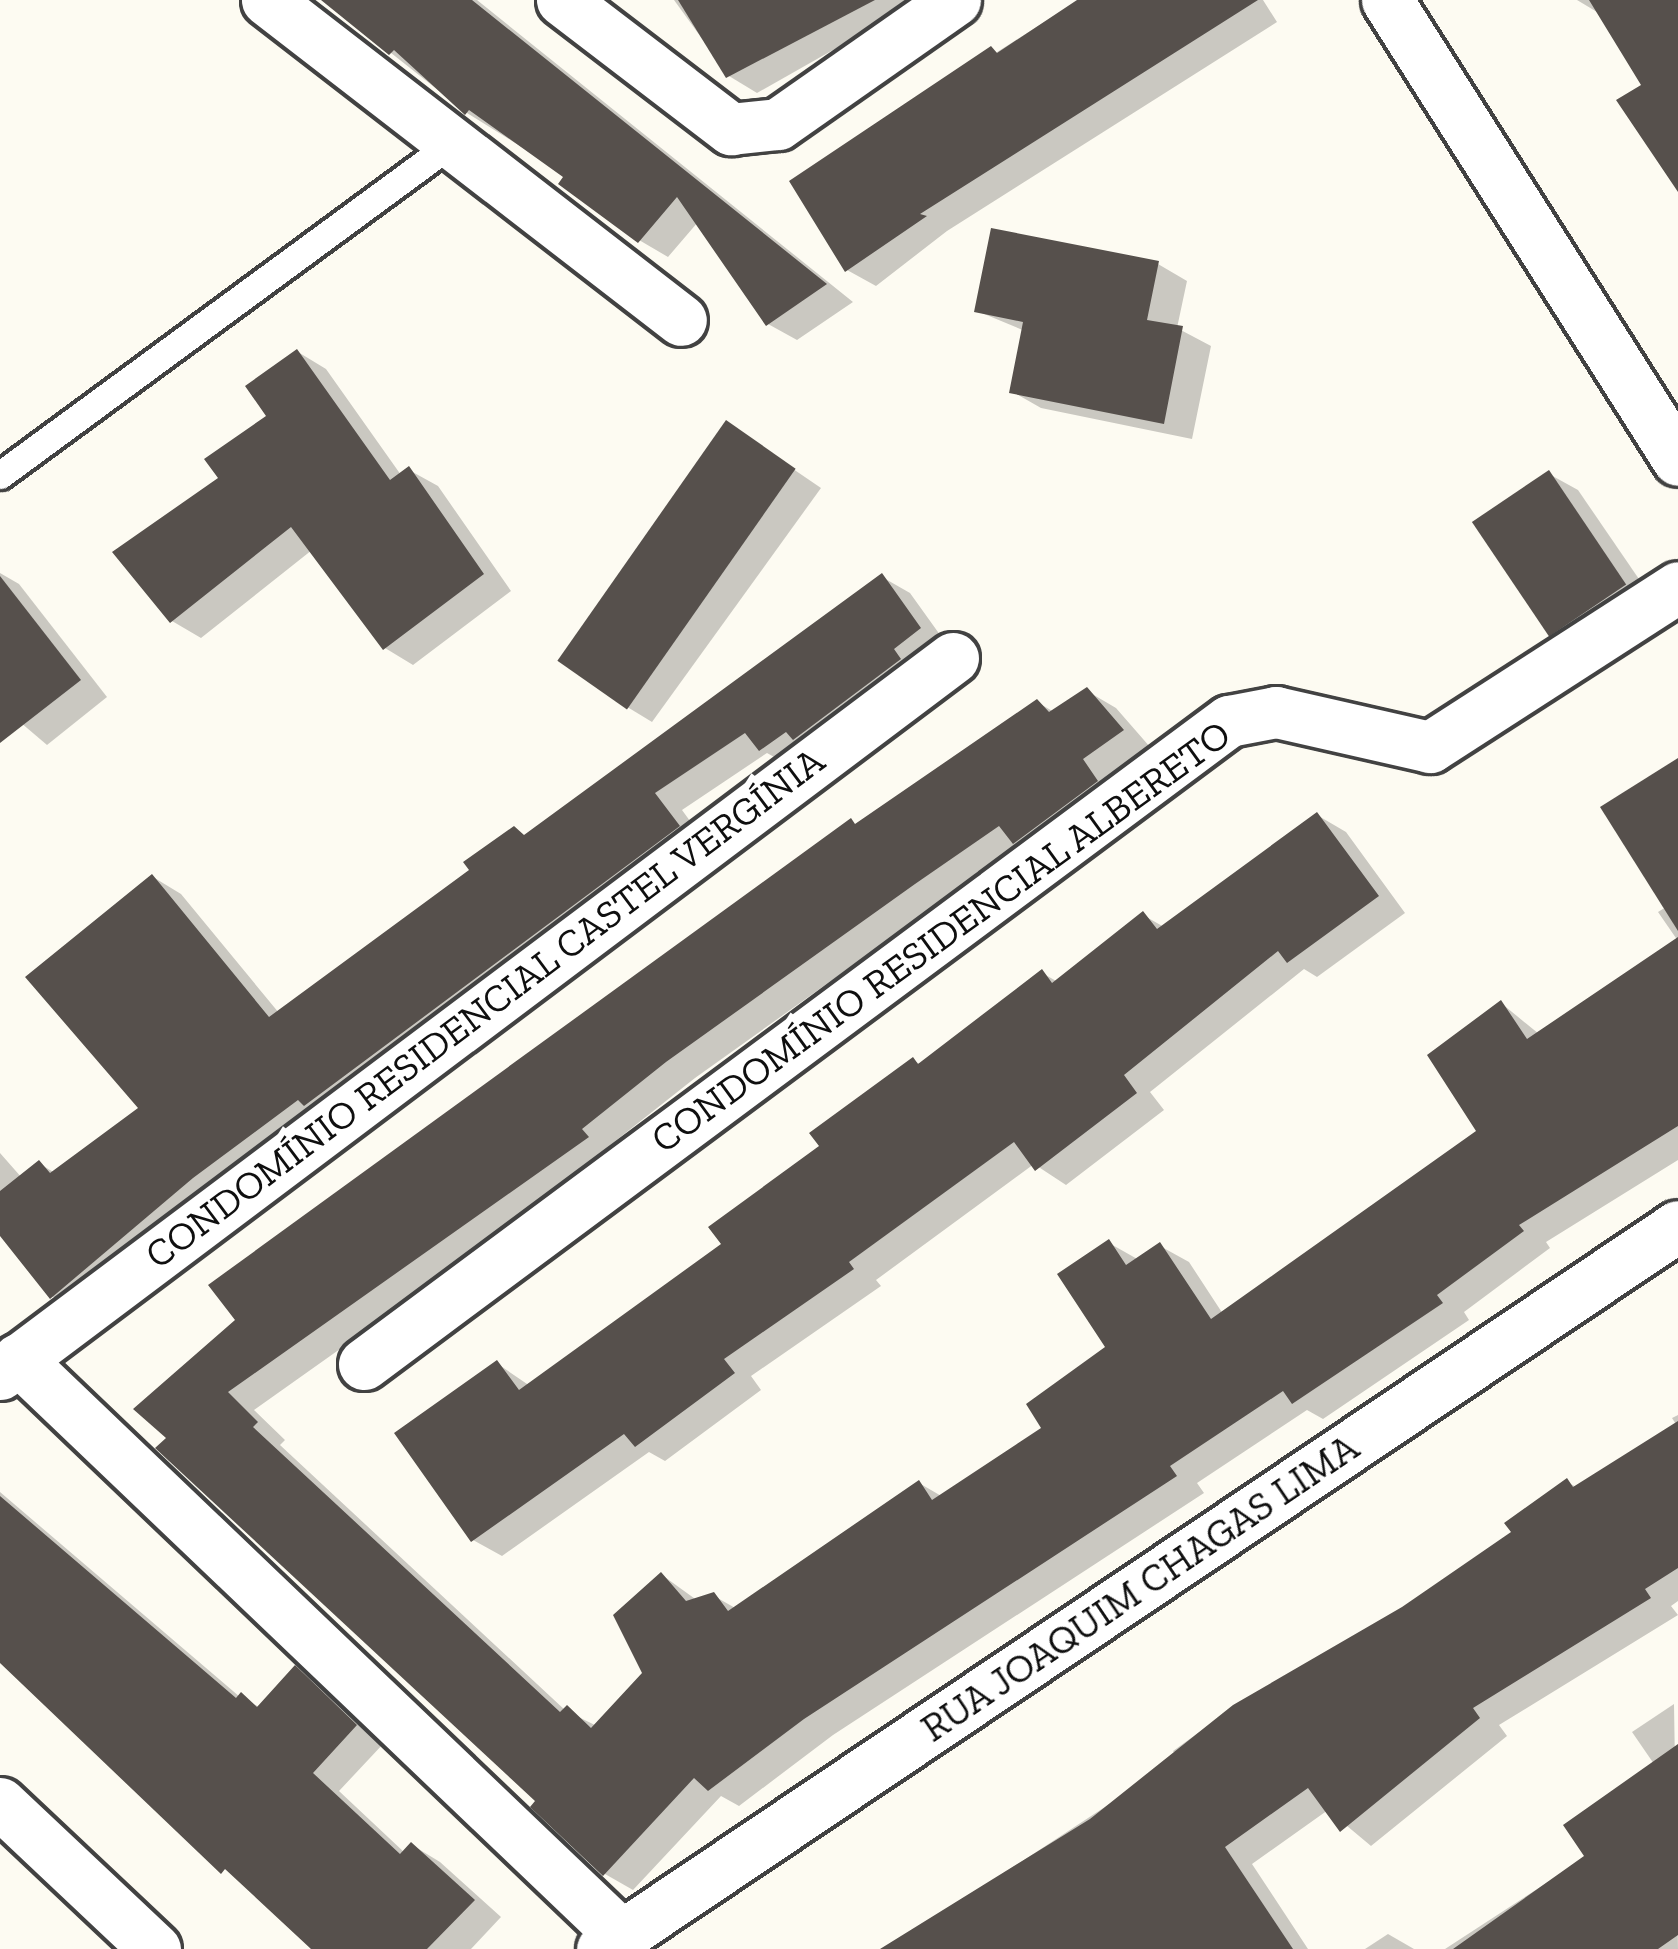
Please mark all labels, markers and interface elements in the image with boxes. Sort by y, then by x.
street label: CONDOMÍNIO RESIDENCIAL ALBERETO [641,710,1241,1164]
street label: CONDOMÍNIO RESIDENCIAL CASTEL VERGÍNIA [135,736,835,1280]
street label: RUA JOAQUIM CHAGAS LIMA [912,1423,1368,1753]

